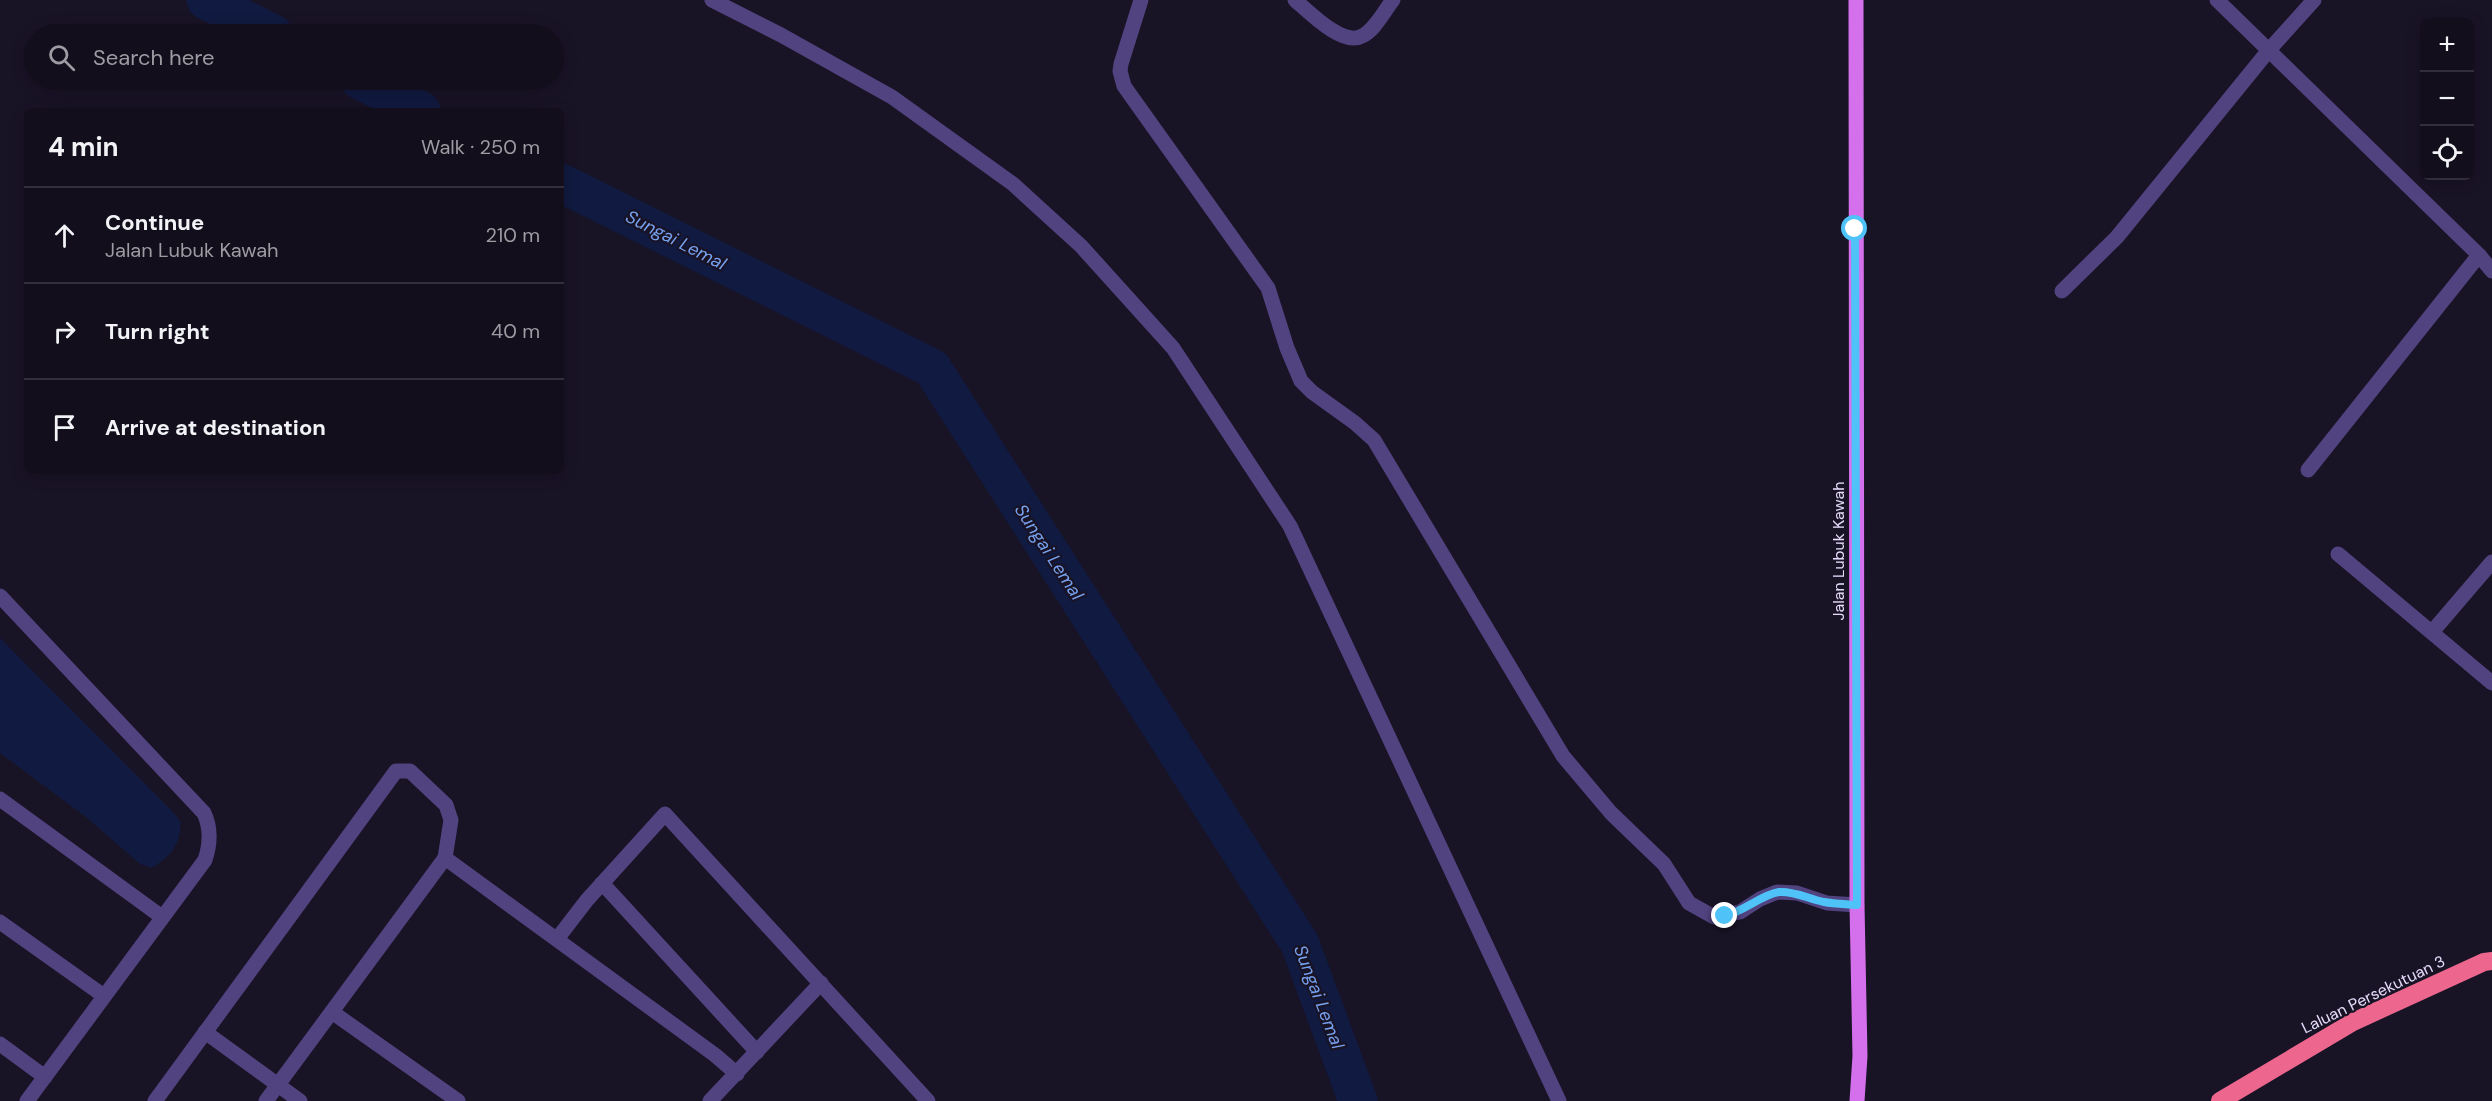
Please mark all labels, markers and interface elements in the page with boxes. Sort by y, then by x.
map controls [2420,18,2474,180]
button: + [2420,18,2474,72]
search box [24,24,564,90]
icon: search [45,41,78,74]
text: Search here [93,43,214,72]
button: − [2420,72,2474,126]
button: locate [2420,126,2474,180]
text: 4 min [48,130,119,164]
text: Walk · 250 m [421,134,540,160]
water label: Sungai Lemal [622,204,731,276]
text: Continue [105,208,204,237]
route start [1841,215,1867,241]
icon: ahead [48,219,81,252]
text: 210 m [485,222,540,248]
text: Jalan Lubuk Kawah [105,237,279,263]
icon: right [48,315,81,348]
text: Turn right [105,317,210,346]
text: 40 m [491,318,540,344]
icon: arrive [48,411,81,444]
text: Arrive at destination [105,413,326,442]
street label: Jalan Lubuk Kawah [1828,482,1849,620]
water label: Sungai Lemal [1009,499,1089,605]
route end [1711,902,1737,928]
water label: Sungai Lemal [1288,941,1350,1053]
street label: Laluan Persekutuan 3 [2298,951,2448,1038]

